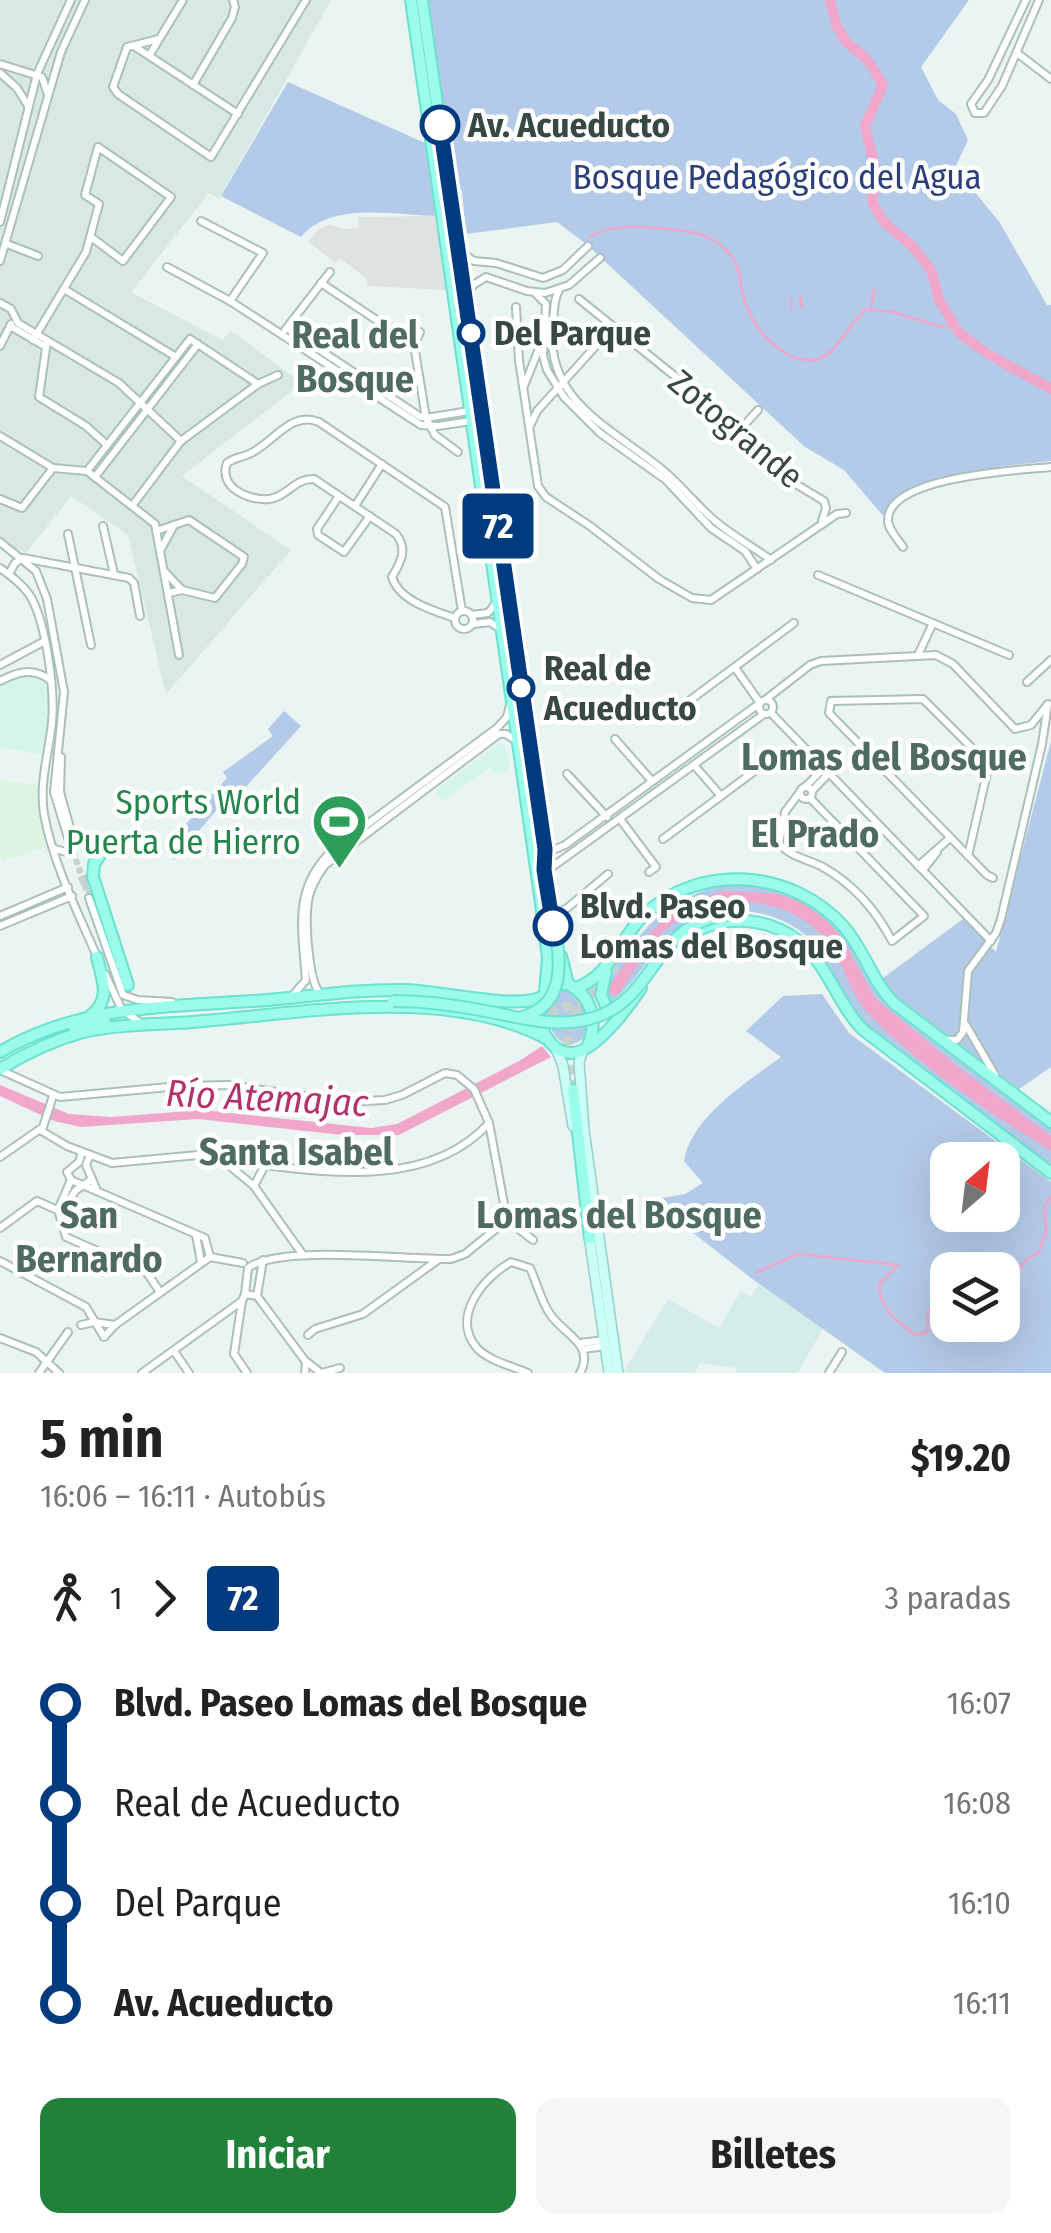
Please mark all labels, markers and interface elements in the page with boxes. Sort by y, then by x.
place label: Av. Acueducto [467,104,670,146]
marker: Av. Acueducto [421,106,459,144]
park label: Bosque Pedagógico del Agua [572,156,982,198]
district label: Real del Bosque [292,312,419,402]
place label: Del Parque [494,312,651,354]
marker: Del Parque [458,320,484,346]
street label: Zotogrande [660,361,812,497]
line badge: 72 [453,494,543,558]
text: 72 [482,505,514,547]
place label: Real de Acueducto [543,647,697,729]
marker: Real de Acueducto [508,675,534,701]
district label: Lomas del Bosque [741,734,1027,780]
place label: Sports World Puerta de Hierro [66,781,301,863]
sports icon: Sports World Puerta de Hierro [310,792,370,871]
district label: El Prado [751,811,879,857]
place label: Blvd. Paseo Lomas del Bosque [580,885,843,967]
marker: Blvd. Paseo Lomas del Bosque [534,907,572,945]
water label: Río Atemajac [165,1070,370,1126]
district label: Santa Isabel [199,1129,394,1175]
north arrow [930,1142,1020,1232]
map controls [930,1142,1020,1342]
district label: San Bernardo [15,1192,163,1282]
district label: Lomas del Bosque [476,1192,762,1238]
button: layers [930,1252,1020,1342]
text: 5 min [40,1406,163,1472]
text: $19.20 [911,1435,1011,1481]
text: 16:06 – 16:11 · Autobús [40,1477,326,1515]
icon: walk [40,1571,95,1626]
icon: forward [137,1571,192,1626]
text: 72 [227,1577,259,1619]
text: 1 [110,1579,122,1617]
text: 3 paradas [885,1579,1011,1617]
text: Blvd. Paseo Lomas del Bosque [114,1680,587,1726]
text: 16:07 [947,1684,1011,1722]
text: Real de Acueducto [114,1780,401,1826]
text: 16:08 [943,1784,1011,1822]
text: Del Parque [114,1880,282,1926]
text: 16:10 [948,1884,1011,1922]
text: Av. Acueducto [114,1980,333,2026]
text: 16:11 [953,1984,1011,2022]
button: Iniciar [40,2098,516,2213]
button: Billetes [536,2098,1011,2213]

